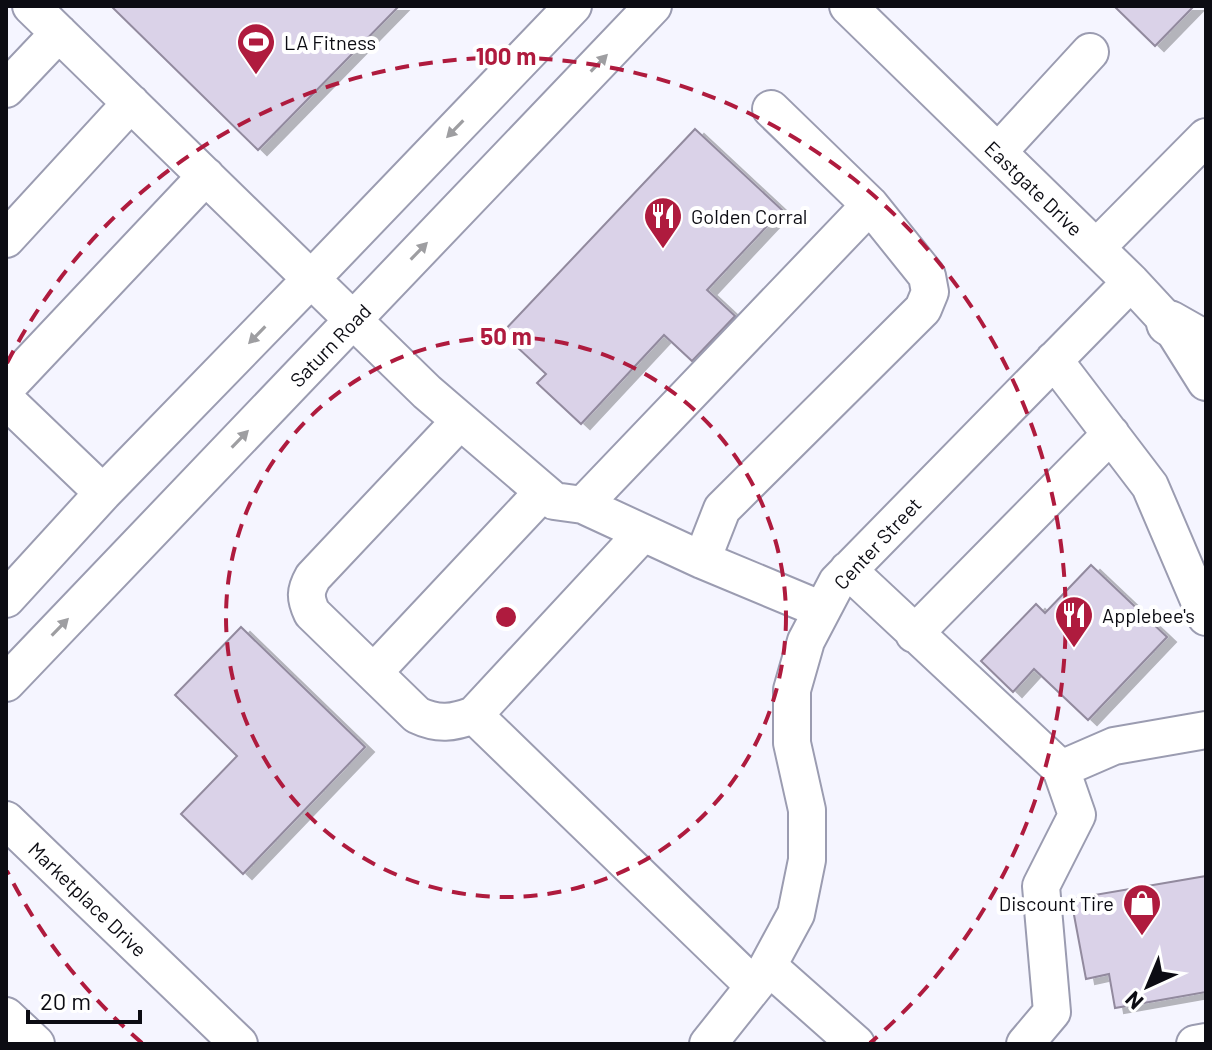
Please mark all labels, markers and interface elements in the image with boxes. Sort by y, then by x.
sports icon: LA Fitness [235,21,277,76]
place label: LA Fitness [284,30,376,54]
text: 100 m [476,41,536,70]
one-way arrow [589,54,608,73]
one-way arrow [447,119,465,138]
street label: Eastgate Drive [980,136,1088,240]
restaurant icon: Golden Corral [642,195,684,250]
place label: Golden Corral [691,204,807,228]
one-way arrow [410,242,428,261]
street label: Saturn Road [285,299,375,391]
text: 50 m [480,321,532,350]
one-way arrow [248,325,267,344]
one-way arrow [230,430,248,449]
street label: Center Street [828,492,926,594]
restaurant icon: Applebee's [1053,594,1095,649]
centre of rings [492,603,520,631]
place label: Applebee's [1102,603,1195,627]
one-way arrow [50,618,69,637]
street label: Marketplace Drive [24,837,152,961]
shop icon: Discount Tire [1121,882,1163,937]
place label: Discount Tire [999,891,1114,915]
north arrow [1108,946,1188,1026]
scale bar [28,974,140,1024]
text: 20 m [40,986,91,1015]
text: N [1119,987,1148,1016]

